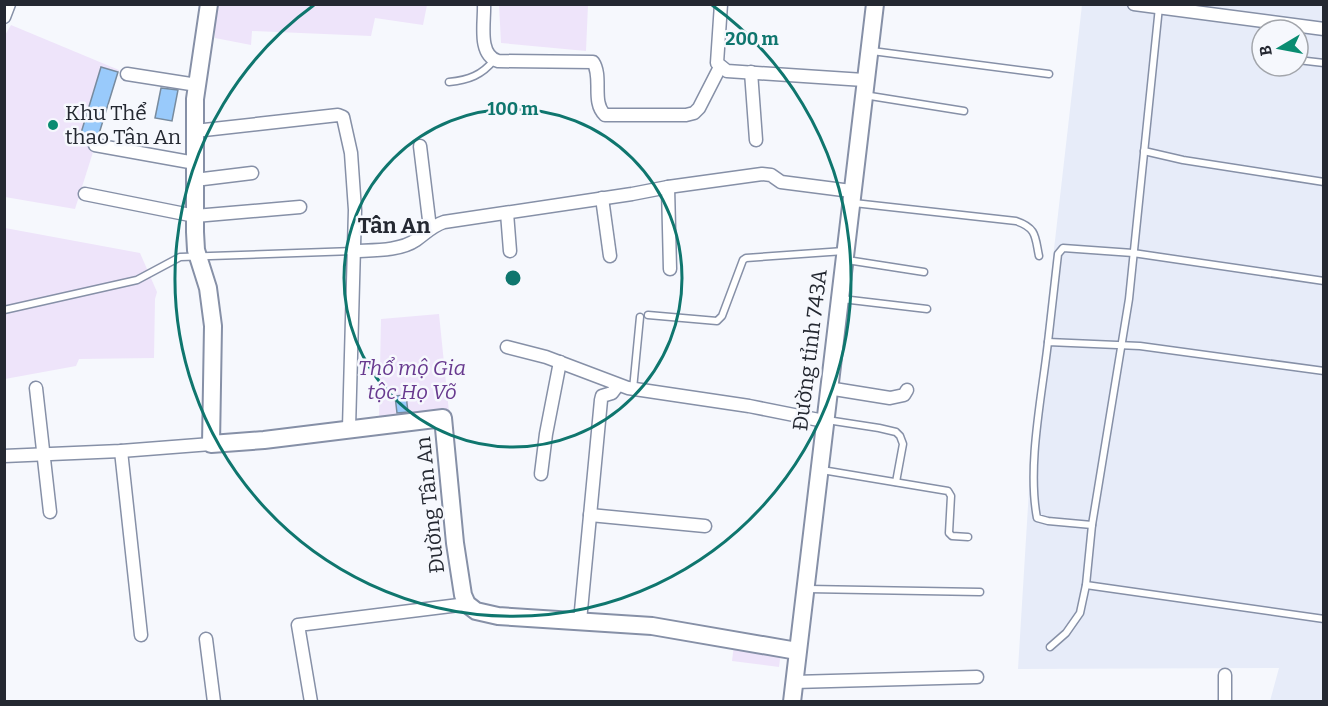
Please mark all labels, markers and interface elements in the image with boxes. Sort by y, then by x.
north arrow [1250,18,1310,78]
text: 200 m [725,28,779,50]
text: B [1255,44,1276,57]
text: 100 m [487,98,539,120]
place label: Khu Thể thao Tân An [65,100,181,150]
marker: Khu Thể thao Tân An [46,118,60,132]
district label: Tân An [358,212,430,239]
centre of rings [503,268,523,288]
street label: Đường tỉnh 743A [787,268,833,432]
park label: Thổ mộ Gia tộc Họ Võ [358,355,466,405]
street label: Đường Tân An [410,435,450,575]

